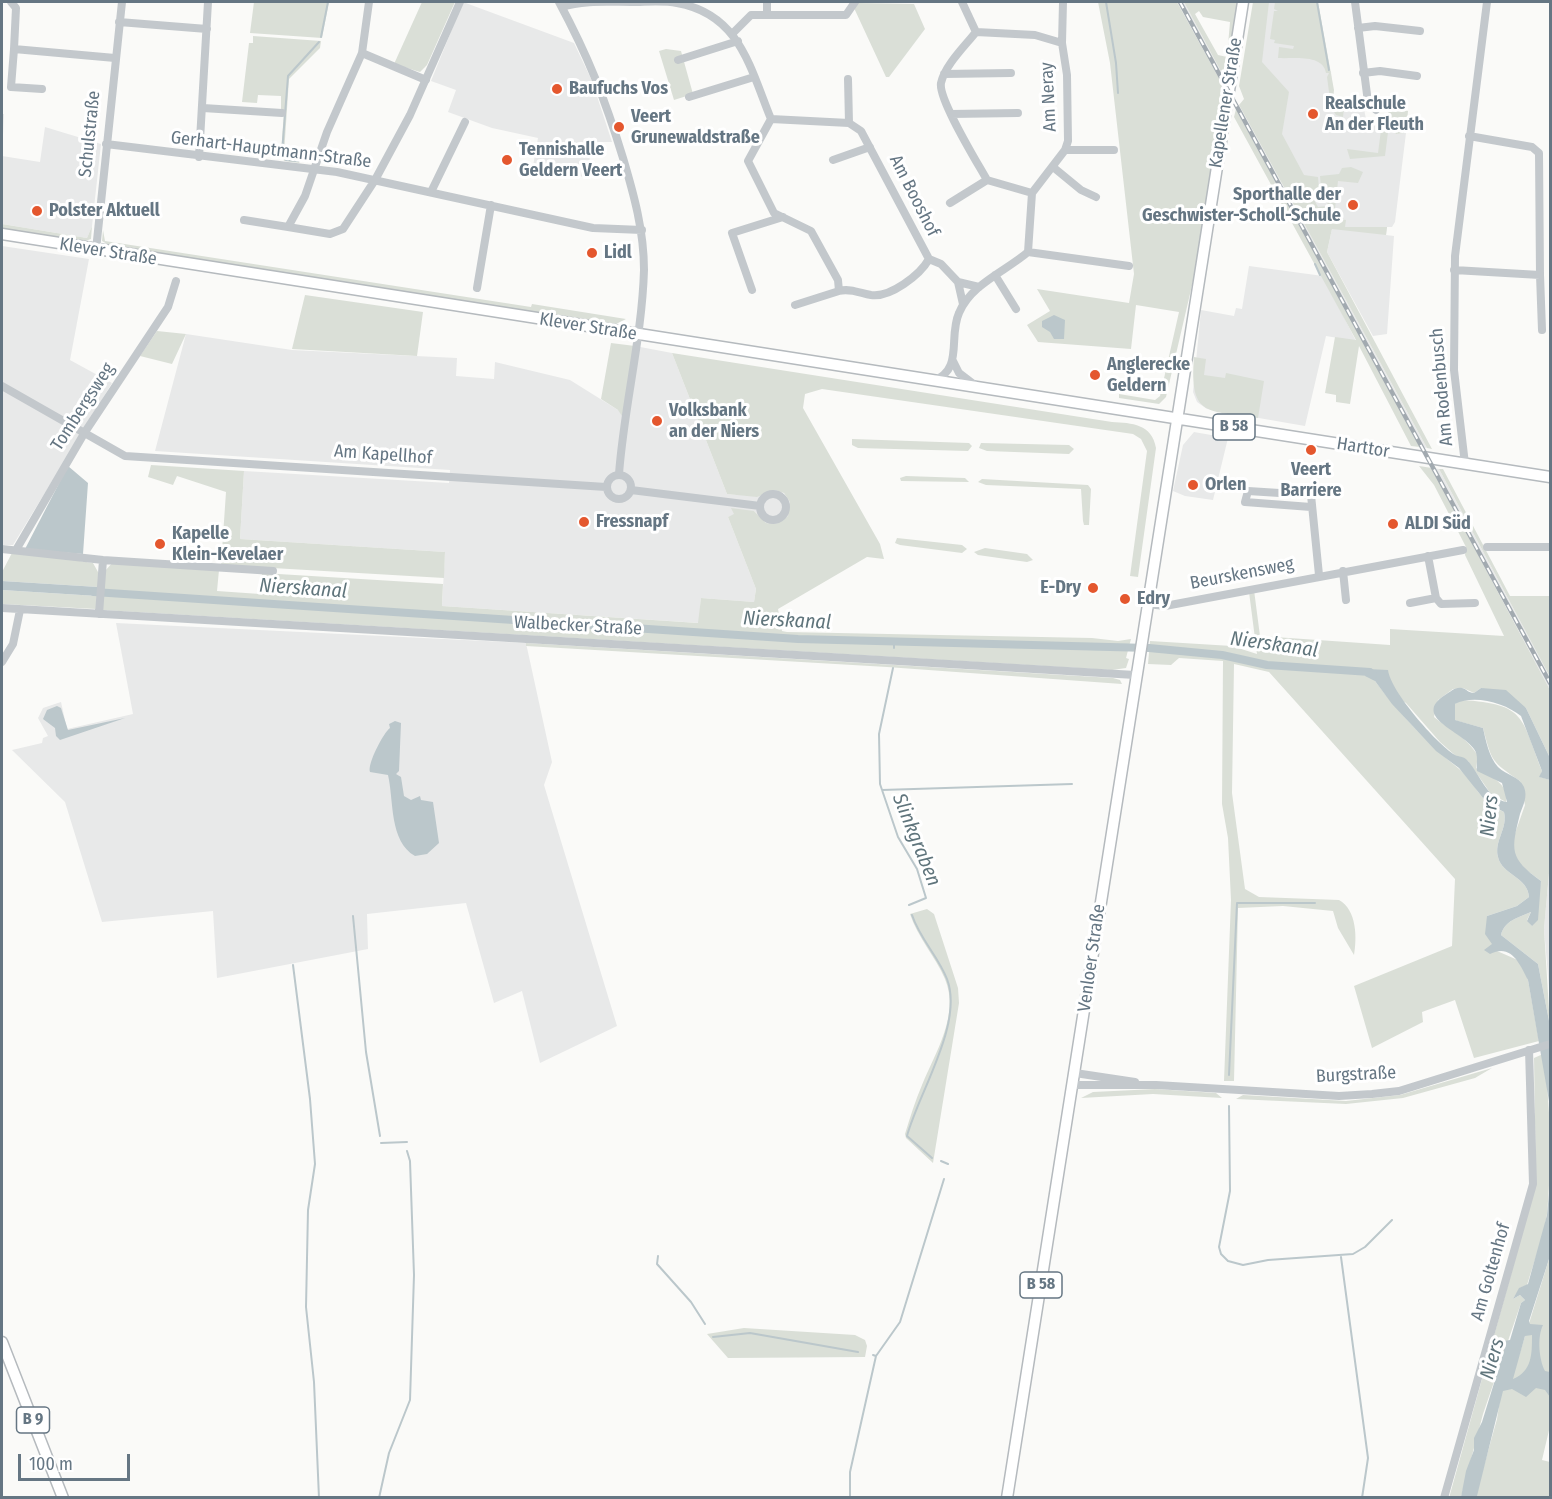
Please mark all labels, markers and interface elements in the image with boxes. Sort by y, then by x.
street label: Kapellener Straße [1205,36,1247,170]
street label: Am Neray [1036,62,1062,132]
place label: Baufuchs Vos [569,78,668,100]
marker: Baufuchs Vos [550,82,564,96]
street label: Schulstraße [75,90,105,178]
place label: Realschule An der Fleuth [1325,93,1424,136]
place label: Veert Grunewaldstraße [631,106,760,148]
marker: Realschule An der Fleuth [1306,107,1320,121]
marker: Veert Grunewaldstraße [612,120,626,134]
street label: Gerhart-Hauptmann-Straße [169,127,373,173]
place label: Tennishalle Geldern Veert [519,139,622,182]
street label: Am Booshof [884,152,944,240]
marker: Tennishalle Geldern Veert [500,153,514,167]
place label: Sporthalle der Geschwister-Scholl-Schule [1142,184,1341,226]
marker: Sporthalle der Geschwister-Scholl-Schule [1346,198,1360,212]
place label: Polster Aktuell [49,200,160,222]
marker: Polster Aktuell [30,204,44,218]
street label: Klever Straße [58,234,158,270]
place label: Lidl [604,242,632,264]
marker: Lidl [585,246,599,260]
street label: Klever Straße [538,309,638,345]
street label: Am Rodenbusch [1426,327,1458,447]
place label: Anglerecke Geldern [1107,354,1190,397]
street label: Tombergsweg [47,359,119,455]
marker: Anglerecke Geldern [1088,368,1102,382]
place label: Volksbank an der Niers [669,400,759,442]
marker: Volksbank an der Niers [650,414,664,428]
road number: B 58 [1213,414,1255,440]
street label: Harttor [1335,433,1391,463]
street label: Am Kapellhof [333,441,433,469]
marker: Veert Barriere [1304,443,1318,457]
place label: Veert Barriere [1280,459,1342,502]
place label: Orlen [1205,474,1246,496]
marker: Orlen [1186,478,1200,492]
place label: Fressnapf [596,511,668,533]
place label: ALDI Süd [1405,513,1471,535]
marker: Fressnapf [577,515,591,529]
marker: ALDI Süd [1386,517,1400,531]
place label: Kapelle Klein-Kevelaer [172,523,283,566]
marker: Kapelle Klein-Kevelaer [153,537,167,551]
street label: Beurskensweg [1188,553,1296,595]
water label: Nierskanal [258,574,348,604]
place label: E-Dry [1040,577,1081,599]
marker: E-Dry [1086,581,1100,595]
place label: Edry [1137,588,1170,610]
marker: Edry [1118,592,1132,606]
water label: Nierskanal [742,607,832,635]
street label: Walbecker Straße [514,612,642,640]
water label: Nierskanal [1229,627,1319,663]
water label: Slinkgraben [887,790,945,890]
water label: Niers [1476,794,1504,838]
street label: Venloer Straße [1074,903,1110,1013]
street label: Burgstraße [1315,1062,1397,1088]
street label: Am Goltenhof [1467,1221,1515,1323]
road number: B 58 [1020,1272,1062,1298]
water label: Niers [1476,1336,1510,1382]
road number: B 9 [16,1407,50,1433]
scale bar [21,1442,134,1480]
text: 100 m [29,1453,73,1475]

